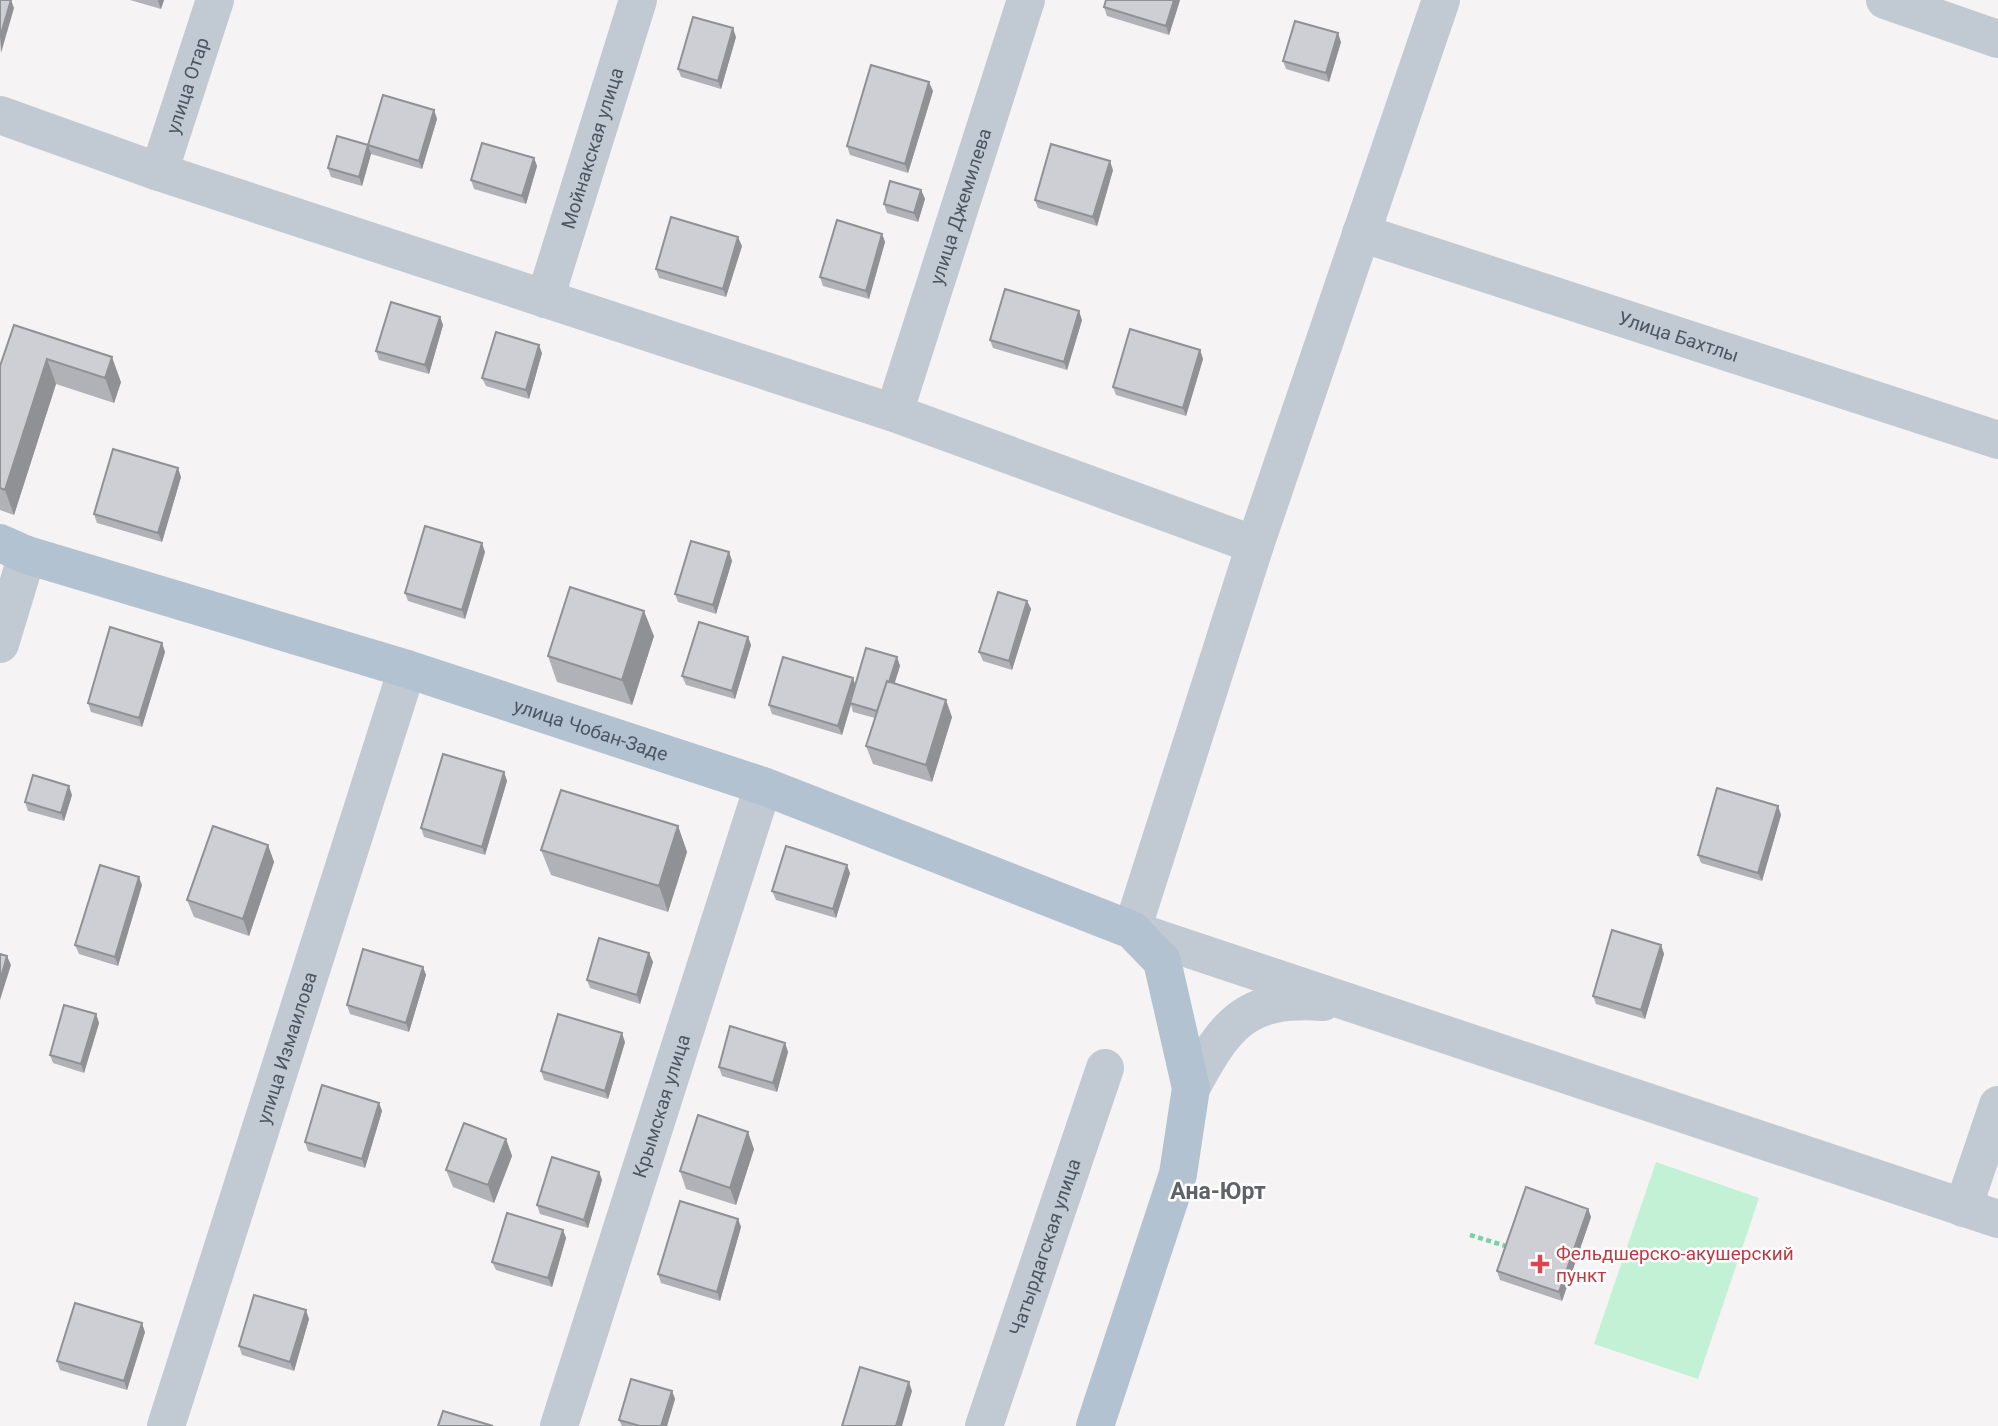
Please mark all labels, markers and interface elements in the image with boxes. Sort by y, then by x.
street label: улица Отар [161,34,214,137]
street label: Мойнакская улица [556,65,628,232]
street label: улица Джемилева [924,125,996,287]
street label: Улица Бахтлы [1615,306,1742,367]
street label: улица Чобан-Заде [511,693,671,766]
street label: улица Измаилова [251,969,321,1127]
street label: Крымская улица [627,1031,695,1181]
street label: Чатырдагская улица [1004,1156,1085,1338]
district label: Ана-Юрт [1170,1178,1266,1205]
place label: Фельдшерско-акушерский пункт [1556,1242,1794,1287]
marker: Фельдшерско-акушерский пункт [1530,1254,1550,1274]

